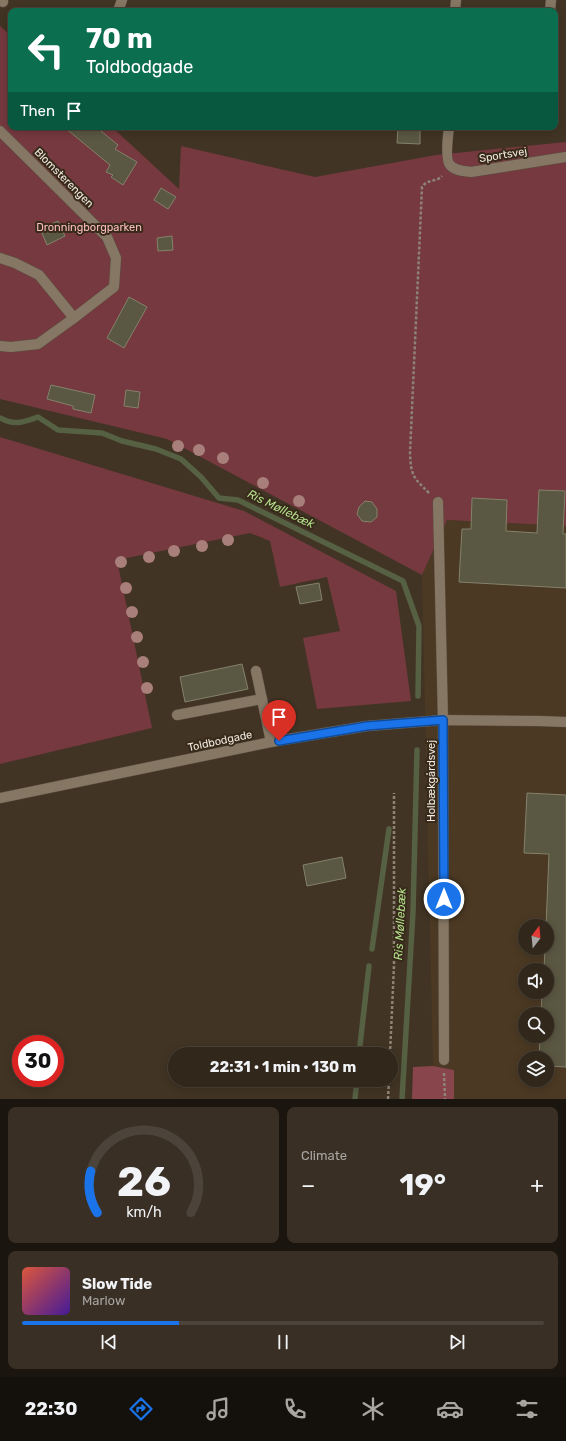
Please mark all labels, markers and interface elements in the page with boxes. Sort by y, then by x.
text: 70 m [86,22,153,55]
icon: left [20,24,72,76]
text: Toldbodgade [86,56,193,78]
icon: arrive [63,100,85,122]
text: Then [20,102,55,120]
street label: Sportsvej [478,145,528,165]
street label: Blomsterengen [32,146,96,210]
park label: Dronningborgparken [36,221,142,234]
water label: Ris Møllebæk [245,487,318,532]
pin [262,700,296,741]
icon: arrive [268,706,290,728]
street label: Toldbodgade [187,728,253,754]
street label: Holbækgårdsvej [425,740,438,822]
position arrow [423,878,465,920]
water label: Ris Møllebæk [391,886,409,961]
north arrow [518,919,554,955]
map controls [518,919,554,1087]
button: sound [518,963,554,999]
button: search [518,1007,554,1043]
speed limit sign: 30 [12,1035,64,1087]
button: layers [518,1051,554,1087]
text: 22:31 · 1 min · 130 m [210,1058,356,1076]
text: Climate [301,1148,347,1163]
text: 26 [116,1157,171,1206]
text: 19° [400,1167,446,1203]
text: − [301,1172,315,1199]
text: + [530,1172,544,1199]
text: km/h [126,1204,161,1221]
text: Slow Tide [82,1275,152,1293]
text: Marlow [82,1293,125,1308]
icon: previous [98,1331,120,1353]
icon: pause [272,1331,294,1353]
icon: next [446,1331,468,1353]
icon: directions [127,1395,155,1423]
icon: music [204,1395,232,1423]
icon: phone [281,1395,309,1423]
icon: climate [359,1395,387,1423]
icon: car [436,1395,464,1423]
icon: filters [513,1395,541,1423]
text: 22:30 [25,1398,77,1420]

